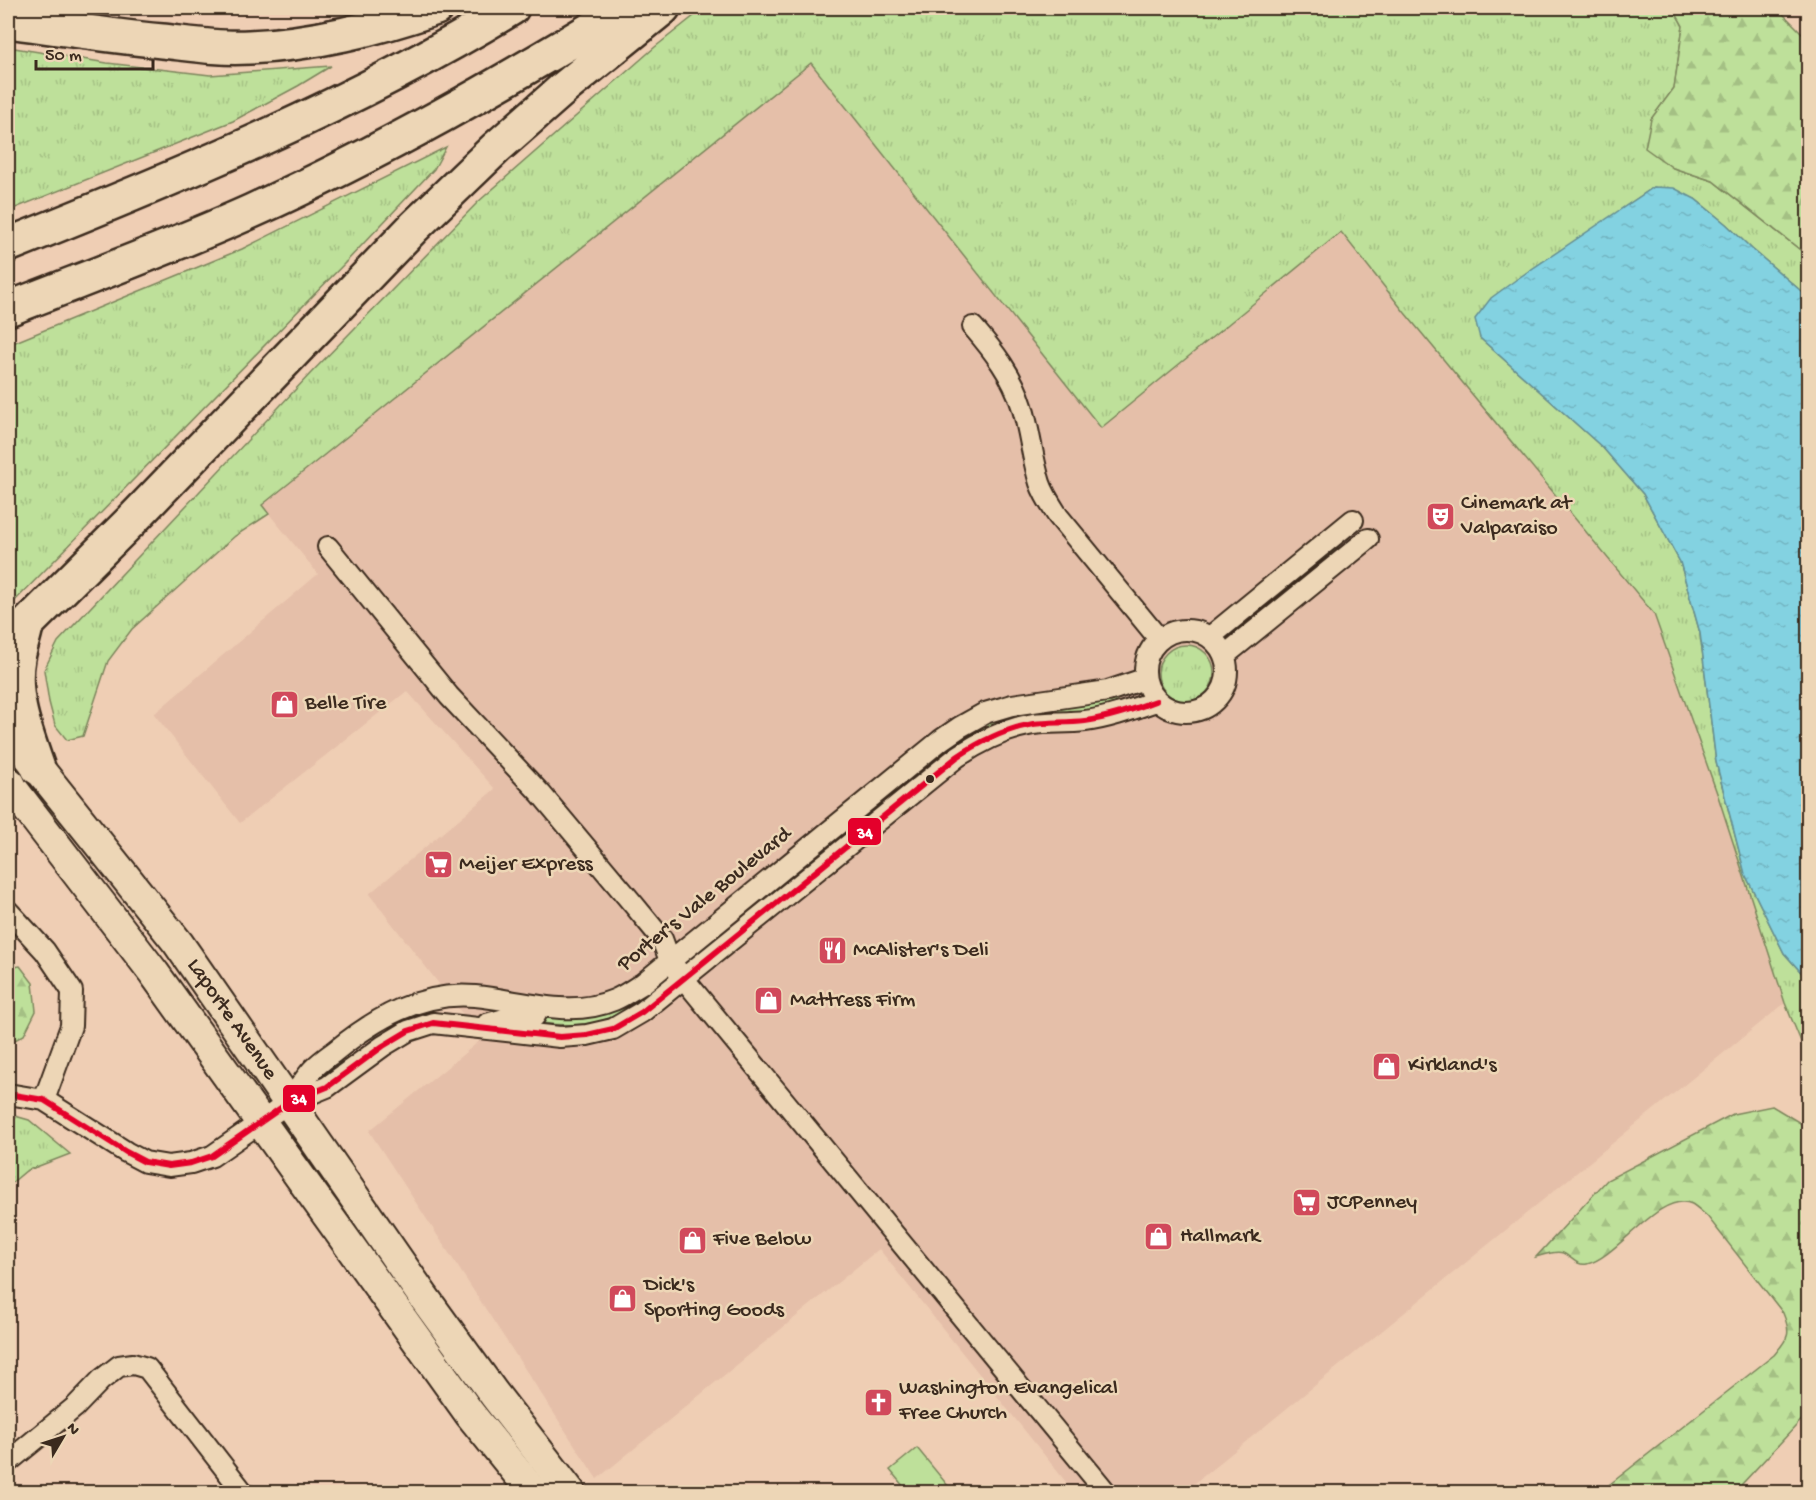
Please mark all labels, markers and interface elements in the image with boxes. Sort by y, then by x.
scale bar [36,33,153,71]
text: 50 m [45,46,82,67]
place label: Cinemark at Valparaiso [1460,491,1573,542]
theatre icon: Cinemark at Valparaiso [1424,501,1456,533]
shop icon: Belle Tire [268,688,300,720]
place label: Belle Tire [304,691,387,717]
unlabelled marker [924,773,936,785]
line badge: 34 [847,817,882,846]
street label: Porter's Vale Boulevard [612,821,799,979]
text: 34 [856,826,873,845]
supermarket icon: Meijer Express [422,849,454,881]
place label: Meijer Express [459,852,593,878]
restaurant icon: McAlister's Deli [816,935,848,967]
place label: McAlister's Deli [853,938,989,964]
street label: Laporte Avenue [180,954,283,1086]
shop icon: Mattress Firm [753,985,785,1017]
place label: Mattress Firm [790,988,916,1014]
shop icon: Kirkland's [1371,1050,1403,1082]
place label: Kirkland's [1408,1053,1497,1079]
line badge: 34 [282,1084,316,1113]
text: 34 [290,1092,307,1111]
supermarket icon: JCPenney [1290,1187,1322,1219]
place label: JCPenney [1327,1190,1417,1216]
shop icon: Hallmark [1143,1221,1175,1253]
shop icon: Five Below [676,1224,708,1256]
place label: Hallmark [1180,1224,1262,1250]
place label: Five Below [712,1227,811,1253]
place label: Dick's Sporting Goods [642,1273,785,1324]
shop icon: Dick's Sporting Goods [607,1283,639,1315]
place label: Washington Evangelical Free Church [898,1376,1118,1427]
church icon: Washington Evangelical Free Church [862,1386,894,1418]
north arrow [33,1407,93,1467]
text: N [61,1420,83,1440]

